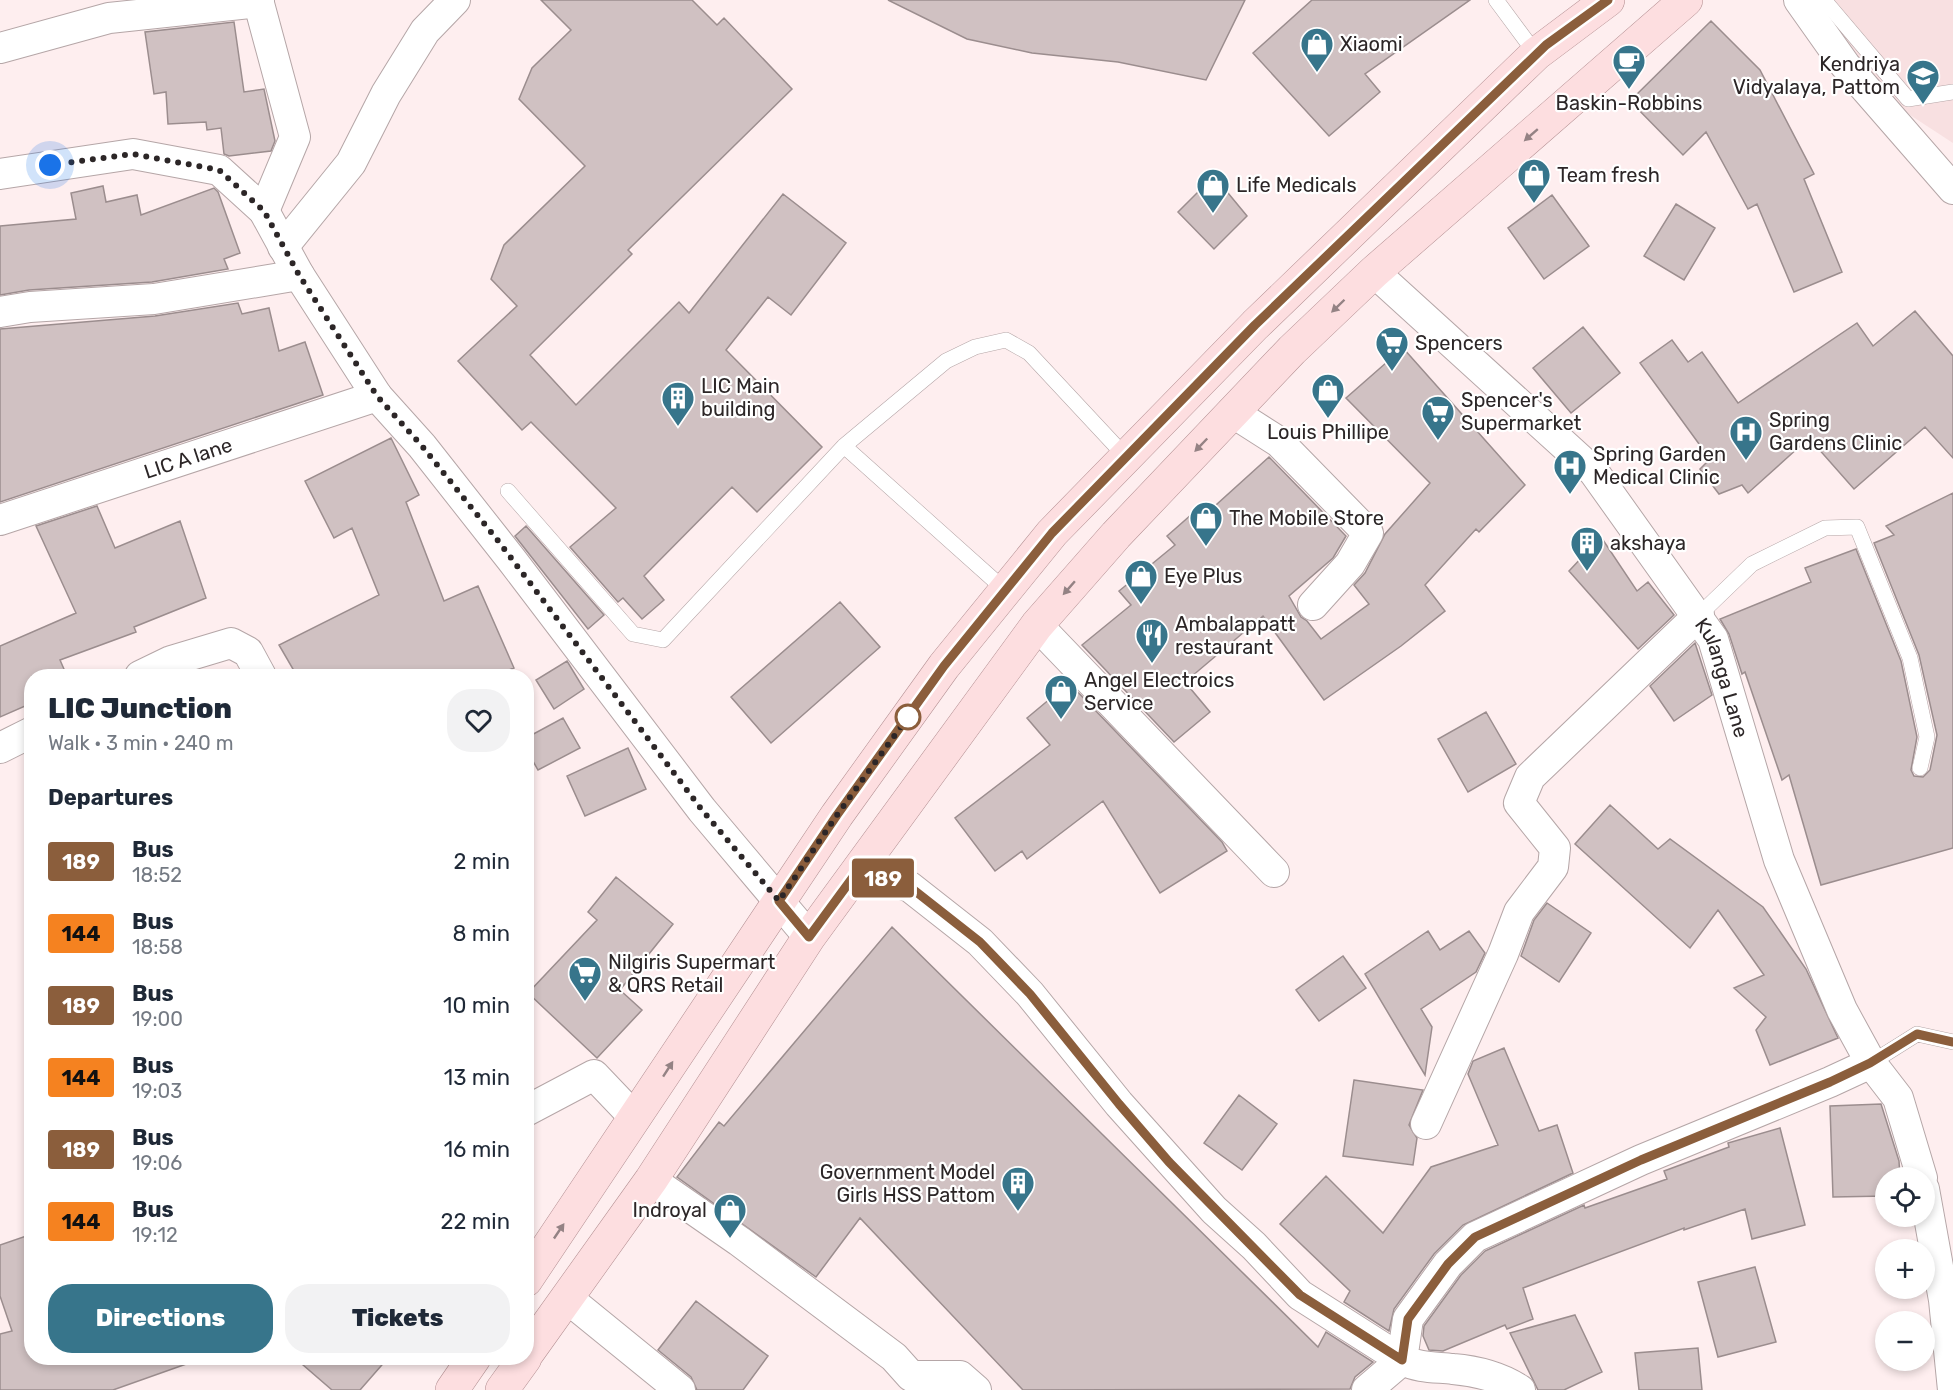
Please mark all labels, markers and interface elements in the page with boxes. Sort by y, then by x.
shop icon: Xiaomi [1299,26,1335,73]
place label: Xiaomi [1340,32,1403,56]
cafe icon: Baskin-Robbins [1611,43,1647,90]
place label: Kendriya Vidyalaya, Pattom [1733,52,1900,99]
school or university icon: Kendriya Vidyalaya, Pattom [1905,58,1941,105]
place label: Baskin-Robbins [1556,91,1702,115]
one-way arrow [1524,128,1539,141]
your location [35,150,65,180]
shop icon: Team fresh [1516,157,1552,204]
place label: Team fresh [1557,163,1660,187]
shop icon: Life Medicals [1195,167,1231,214]
place label: Life Medicals [1236,173,1357,197]
one-way arrow [1331,299,1346,312]
supermarket icon: Spencers [1374,325,1410,372]
place label: Spencers [1415,331,1503,355]
shop icon: Louis Phillipe [1310,372,1346,419]
place label: LIC Main building [701,374,780,421]
building icon: LIC Main building [660,380,696,427]
place label: Spencer's Supermarket [1461,388,1582,435]
supermarket icon: Spencer's Supermarket [1420,394,1456,441]
place label: Spring Gardens Clinic [1769,408,1902,455]
hospital icon: Spring Gardens Clinic [1728,414,1764,461]
place label: Louis Phillipe [1267,420,1389,444]
street label: LIC A lane [141,432,235,484]
one-way arrow [1195,438,1209,452]
place label: Spring Garden Medical Clinic [1593,442,1726,489]
hospital icon: Spring Garden Medical Clinic [1552,448,1588,495]
shop icon: The Mobile Store [1188,500,1224,547]
place label: The Mobile Store [1229,506,1384,530]
building icon: akshaya [1569,525,1605,572]
place label: akshaya [1610,531,1686,555]
shop icon: Eye Plus [1123,558,1159,605]
place label: Eye Plus [1164,564,1243,588]
one-way arrow [1063,580,1076,595]
place label: Ambalappatt restaurant [1175,612,1296,659]
street label: Kulanga Lane [1690,613,1754,740]
restaurant icon: Ambalappatt restaurant [1134,617,1170,664]
place label: Angel Electroics Service [1084,668,1234,715]
shop icon: Angel Electroics Service [1043,673,1079,720]
button: heart [447,689,510,752]
text: LIC Junction [48,692,232,725]
unlabelled marker [895,704,921,730]
text: Walk · 3 min · 240 m [48,731,233,755]
text: Departures [48,784,173,811]
text: Bus [132,836,174,863]
text: 2 min [453,848,510,875]
text: 189 [62,849,100,874]
line badge: 189 [848,858,918,898]
text: 18:52 [132,863,182,887]
text: 189 [864,866,902,891]
text: Bus [132,908,174,935]
text: 8 min [452,920,510,947]
text: 144 [61,921,101,946]
text: 18:58 [132,935,183,959]
place label: Nilgiris Supermart & QRS Retail [608,950,776,997]
supermarket icon: Nilgiris Supermart & QRS Retail [567,955,603,1002]
text: Bus [132,980,174,1007]
text: 10 min [443,992,510,1019]
text: 189 [62,993,100,1018]
text: 19:00 [132,1007,183,1031]
text: Bus [132,1052,174,1079]
one-way arrow [662,1062,674,1078]
text: 13 min [444,1064,510,1091]
text: 144 [61,1065,101,1090]
text: 19:03 [132,1079,182,1103]
text: Bus [132,1124,174,1151]
text: 16 min [444,1136,510,1163]
text: 189 [62,1137,100,1162]
text: 19:06 [132,1151,182,1175]
place label: Government Model Girls HSS Pattom [820,1160,995,1207]
building icon: Government Model Girls HSS Pattom [1000,1165,1036,1212]
map controls [1875,1167,1935,1371]
button: locate [1875,1167,1935,1227]
shop icon: Indroyal [712,1192,748,1239]
text: Bus [132,1196,174,1223]
place label: Indroyal [632,1198,707,1222]
text: 22 min [441,1208,510,1235]
text: 144 [61,1209,101,1234]
text: 19:12 [132,1223,178,1247]
one-way arrow [553,1223,564,1239]
button: + [1875,1239,1935,1299]
button: Directions [48,1284,273,1353]
button: Tickets [285,1284,510,1353]
button: − [1875,1311,1935,1371]

